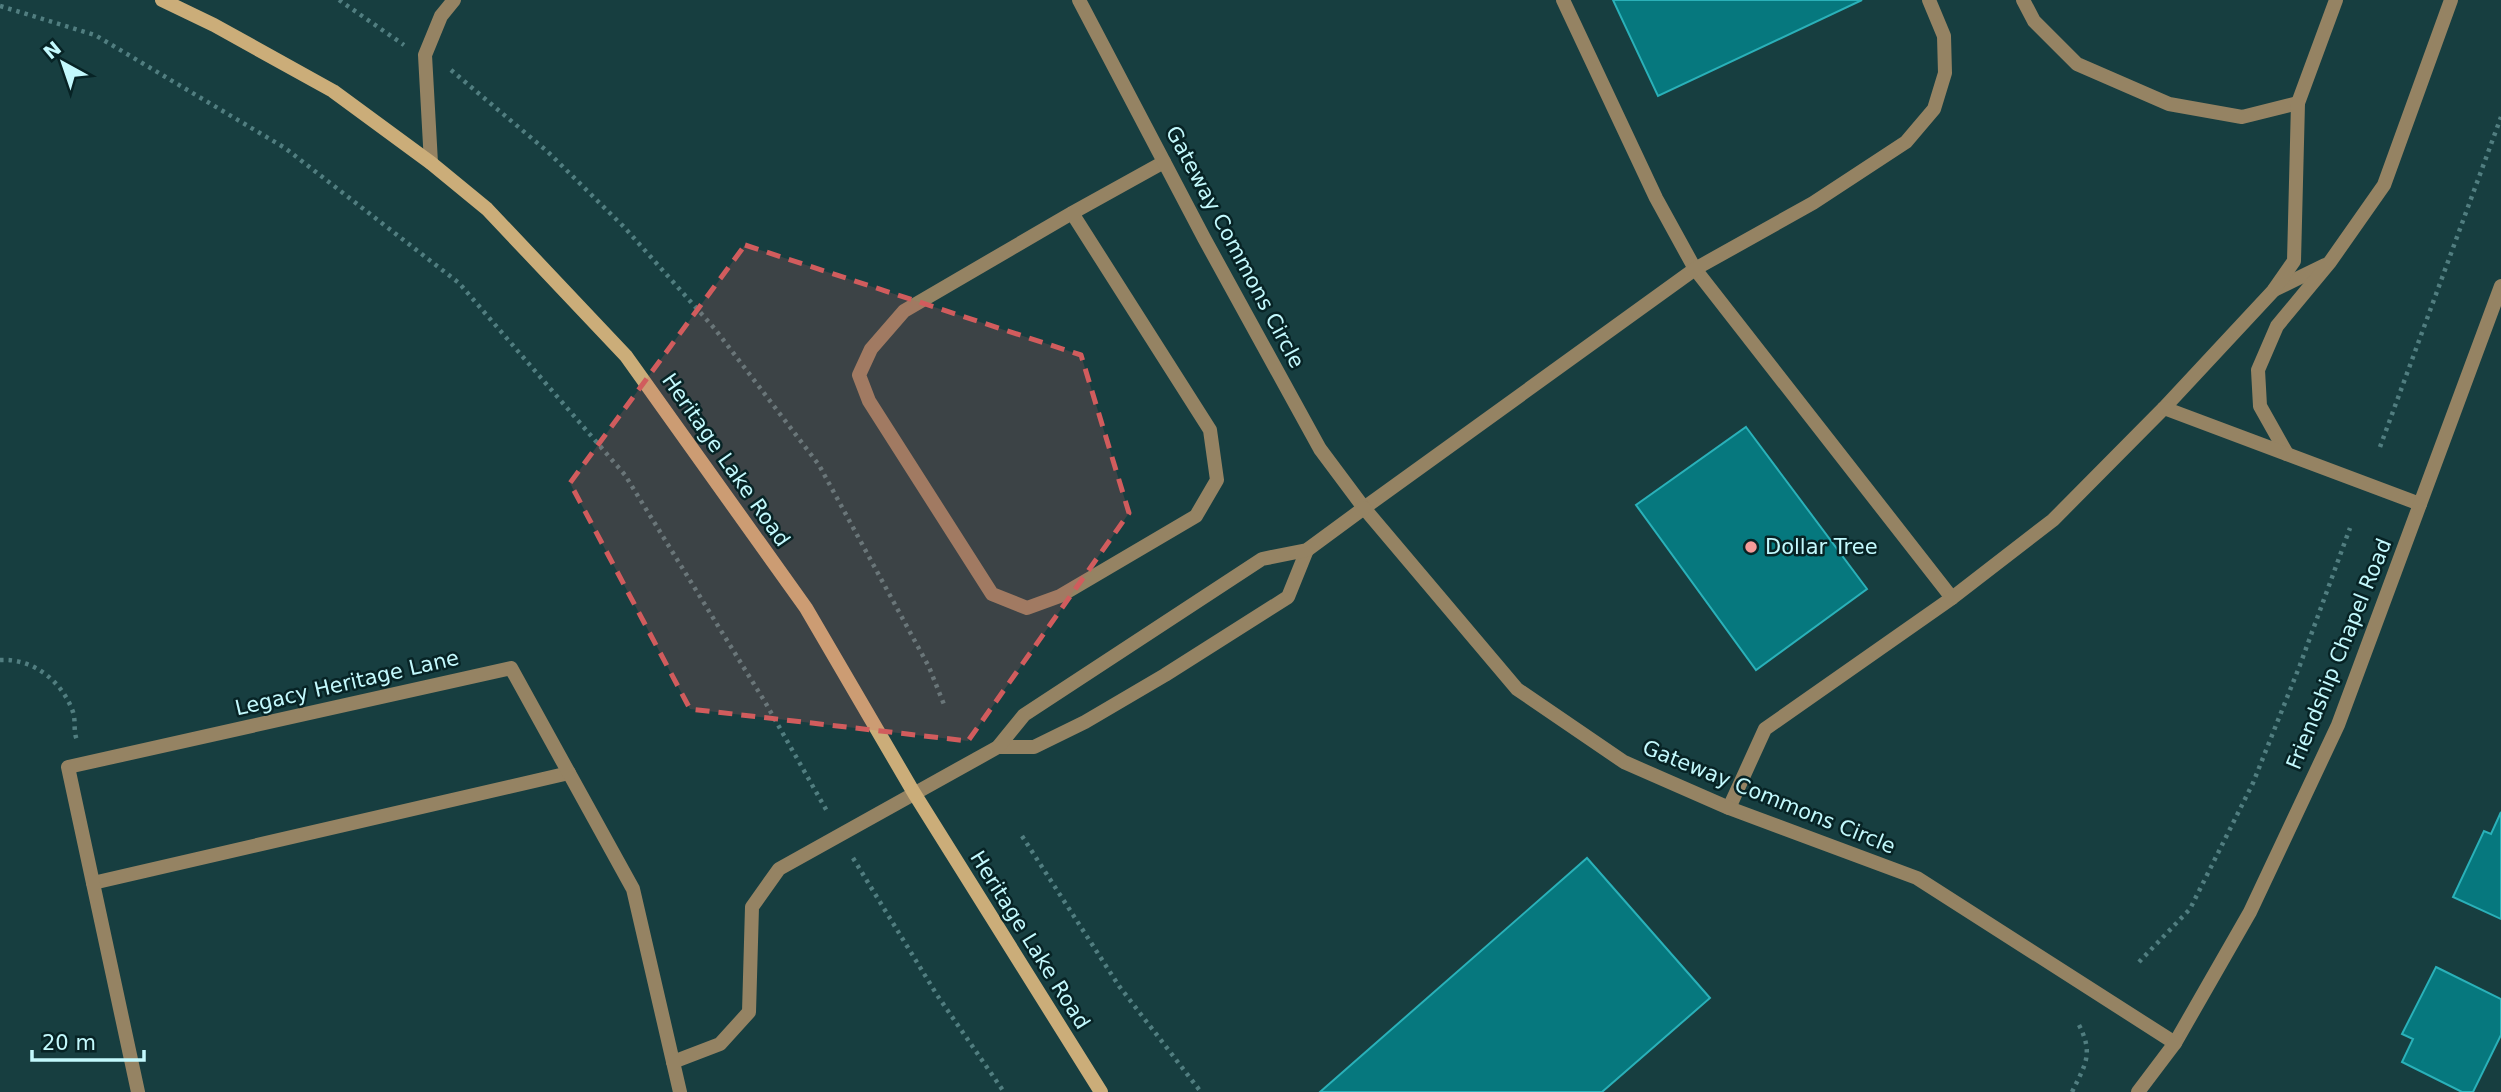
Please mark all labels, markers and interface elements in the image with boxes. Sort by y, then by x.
north arrow [28,28,98,98]
text: N [39,36,65,64]
street label: Gateway Commons Circle [1161,122,1309,372]
street label: Heritage Lake Road [657,369,795,551]
place label: Dollar Tree [1765,535,1878,559]
street label: Friendship Chapel Road [2282,535,2396,773]
marker: Dollar Tree [1743,539,1759,555]
street label: Legacy Heritage Lane [233,646,461,720]
street label: Gateway Commons Circle [1639,735,1899,859]
street label: Heritage Lake Road [965,847,1095,1033]
scale bar [32,1018,144,1062]
text: 20 m [42,1031,96,1055]

